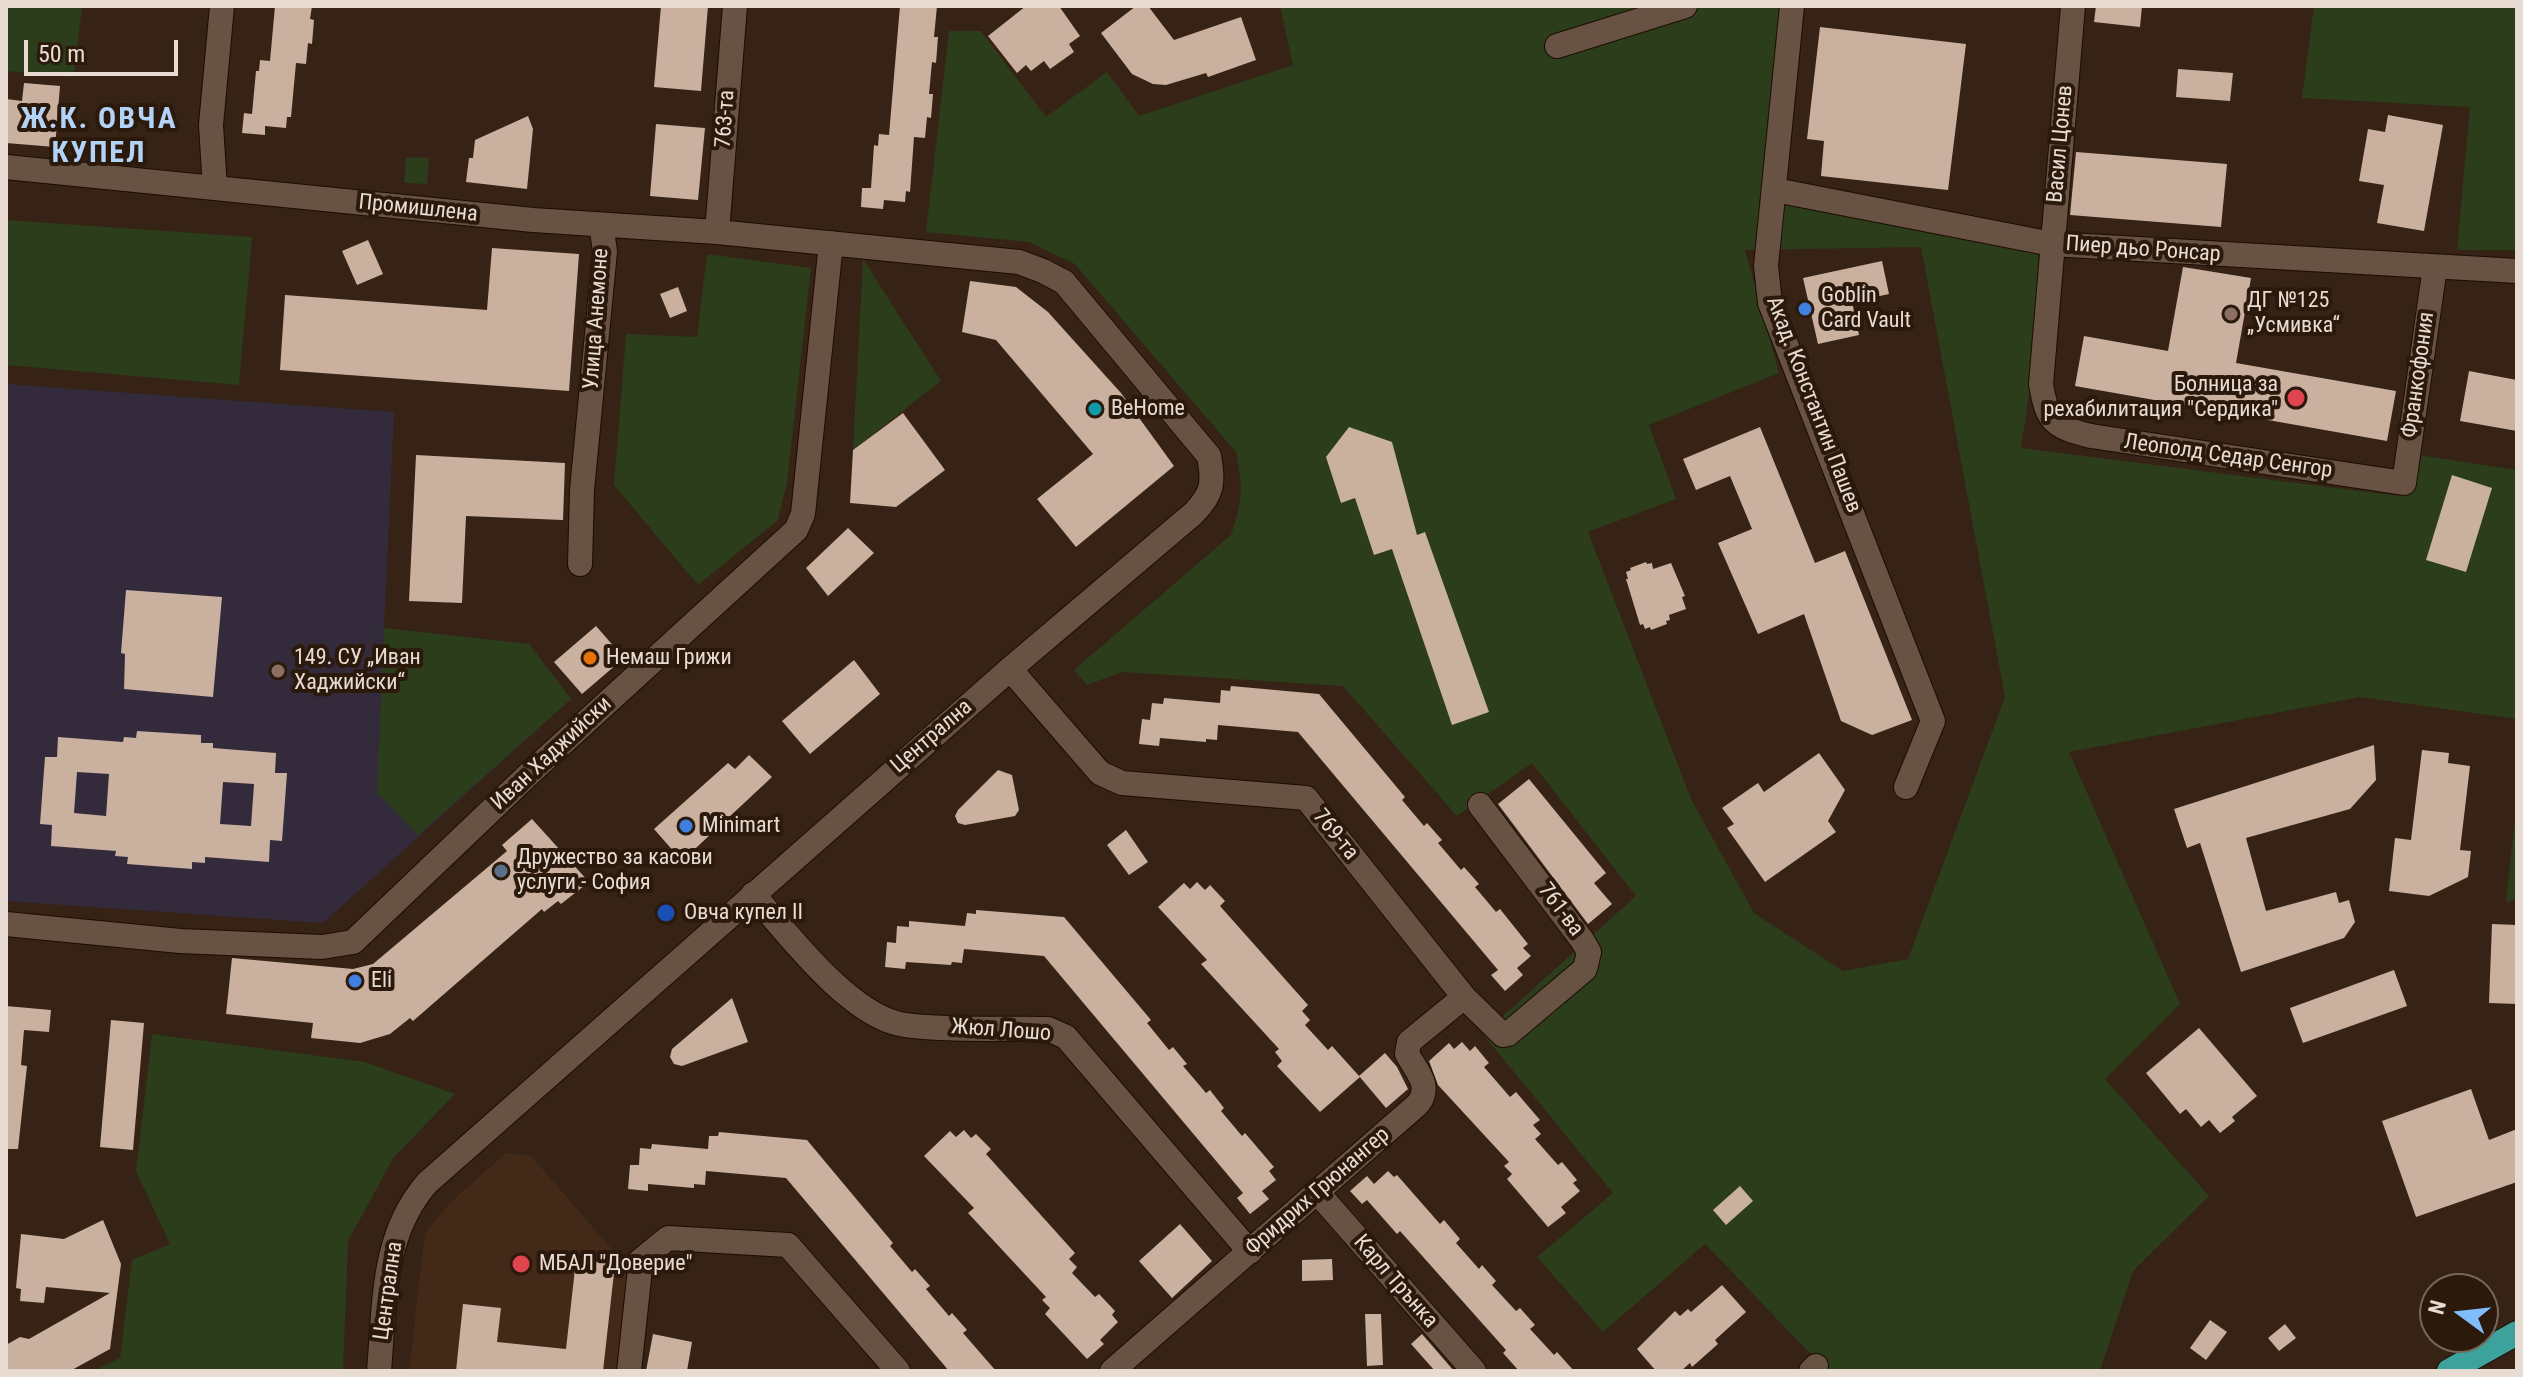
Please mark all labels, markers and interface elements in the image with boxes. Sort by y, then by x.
scale bar [28,24,182,74]
text: 50 m [38,40,85,68]
street label: Васил Цонев [2043,84,2079,204]
street label: 763-та [711,89,741,149]
district label: Ж.К. ОВЧА КУПЕЛ [20,102,178,172]
street label: Промишлена [357,190,479,228]
street label: Пиер дьо Ронсар [2065,231,2221,269]
street label: Улица Анемоне [579,247,615,391]
place label: Goblin Card Vault [1821,283,1911,334]
place label: ДГ №125 „Усмивка“ [2247,288,2340,340]
street label: Акад. Константин Пашев [1760,293,1866,517]
marker: Goblin Card Vault [1796,300,1814,318]
marker: ДГ №125 „Усмивка“ [2222,305,2240,323]
street label: Франкофония [2397,310,2441,440]
place label: Болница за рехабилитация "Сердика" [2043,372,2278,424]
marker: Болница за рехабилитация "Сердика" [2285,387,2307,409]
place label: BeHome [1111,396,1185,422]
marker: BeHome [1086,400,1104,418]
street label: Леополд Седар Сенгор [2122,429,2334,485]
place label: 149. СУ „Иван Хаджийски“ [294,645,421,696]
place label: Немаш Грижи [606,645,732,671]
marker: Немаш Грижи [581,649,599,667]
marker: 149. СУ „Иван Хаджийски“ [269,662,287,680]
street label: Иван Хаджийски [486,692,618,816]
street label: Централна [886,694,978,780]
street label: 769-та [1307,804,1363,866]
place label: Minimart [702,813,780,839]
marker: Minimart [677,817,695,835]
place label: Дружество за касови услуги - София [517,845,713,896]
marker: Дружество за касови услуги - София [492,862,510,880]
street label: 761-ва [1532,878,1588,942]
place label: Овча купел II [684,900,803,926]
marker: Овча купел II [655,902,677,924]
place label: Eli [371,968,392,994]
marker: Eli [346,972,364,990]
street label: Жюл Лошо [950,1014,1052,1048]
street label: Фридрих Грюнангер [1240,1122,1396,1262]
street label: Карл Трънка [1347,1230,1443,1334]
street label: Централна [369,1240,409,1342]
place label: МБАЛ "Доверие" [539,1251,692,1277]
marker: МБАЛ "Доверие" [510,1253,532,1275]
north arrow [2419,1273,2499,1353]
text: N [2423,1297,2451,1317]

